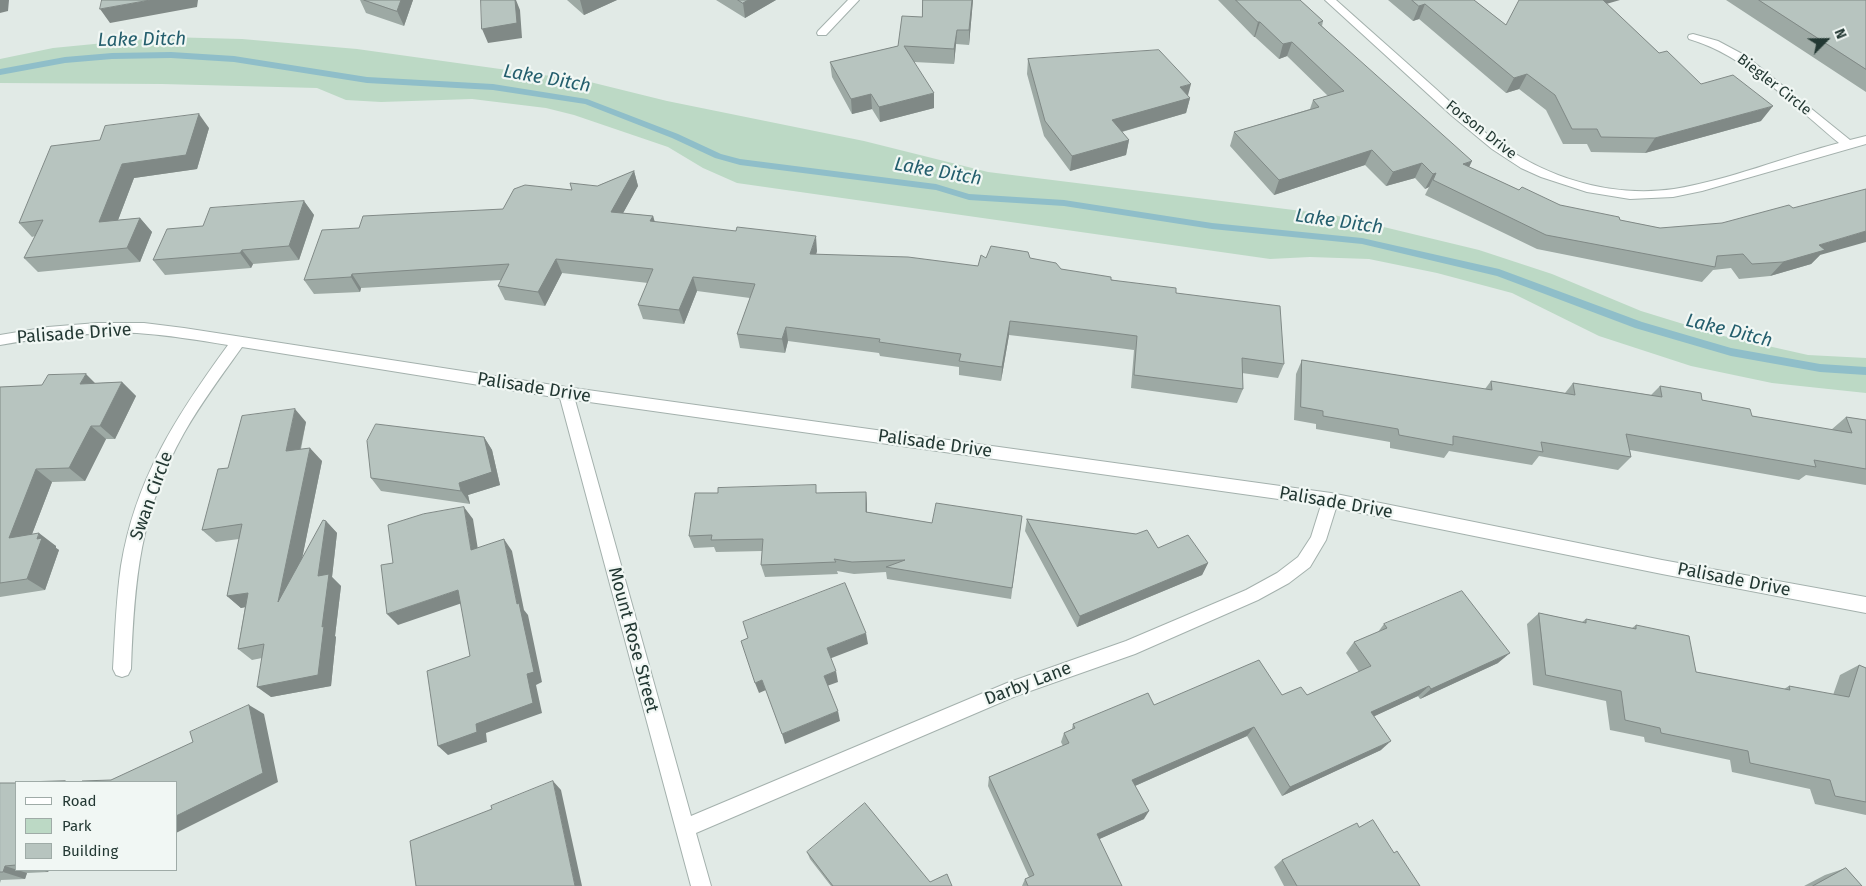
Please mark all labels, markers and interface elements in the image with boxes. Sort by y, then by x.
north arrow [1801,15,1851,65]
text: N [1831,26,1850,42]
water label: Lake Ditch [98,28,186,52]
street label: Biegler Circle [1733,50,1815,120]
water label: Lake Ditch [501,60,593,98]
street label: Forson Drive [1442,97,1520,163]
water label: Lake Ditch [892,153,984,191]
water label: Lake Ditch [1294,205,1384,239]
water label: Lake Ditch [1683,309,1775,353]
street label: Palisade Drive [16,319,132,349]
street label: Palisade Drive [476,368,592,408]
street label: Palisade Drive [877,425,993,463]
street label: Swan Circle [126,449,178,543]
street label: Palisade Drive [1277,482,1395,524]
street label: Palisade Drive [1675,558,1793,602]
street label: Mount Rose Street [603,565,663,715]
street label: Darby Lane [981,658,1075,710]
legend [15,781,178,871]
text: Road [62,792,97,810]
text: Park [62,817,92,835]
text: Building [62,842,118,860]

